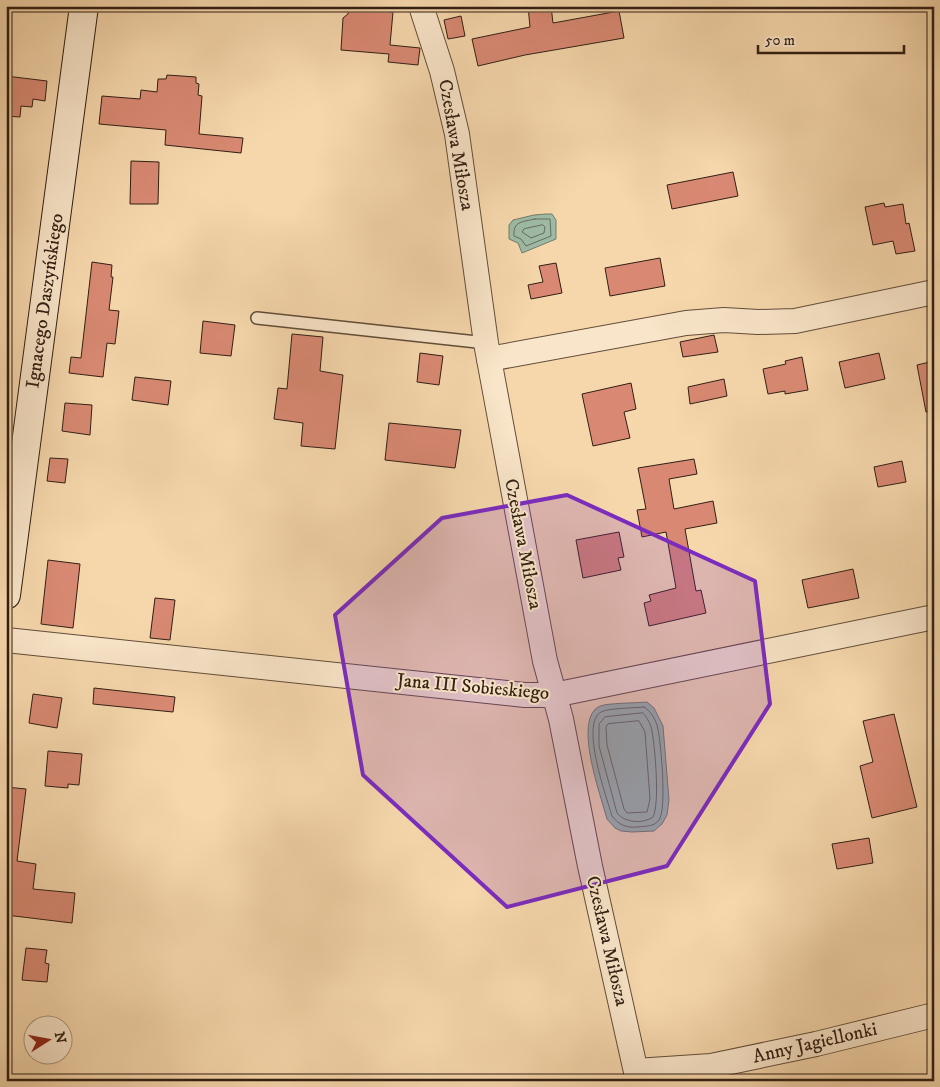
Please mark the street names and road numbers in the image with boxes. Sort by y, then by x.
street label: Czesława Miłosza [433,78,479,212]
street label: Ignacego Daszyńskiego [21,212,69,390]
street label: Czesława Miłosza [499,477,547,611]
street label: Jana III Sobieskiego [394,669,550,705]
street label: Czesława Miłosza [581,874,633,1008]
street label: Anny Jagiellonki [751,1017,880,1068]

